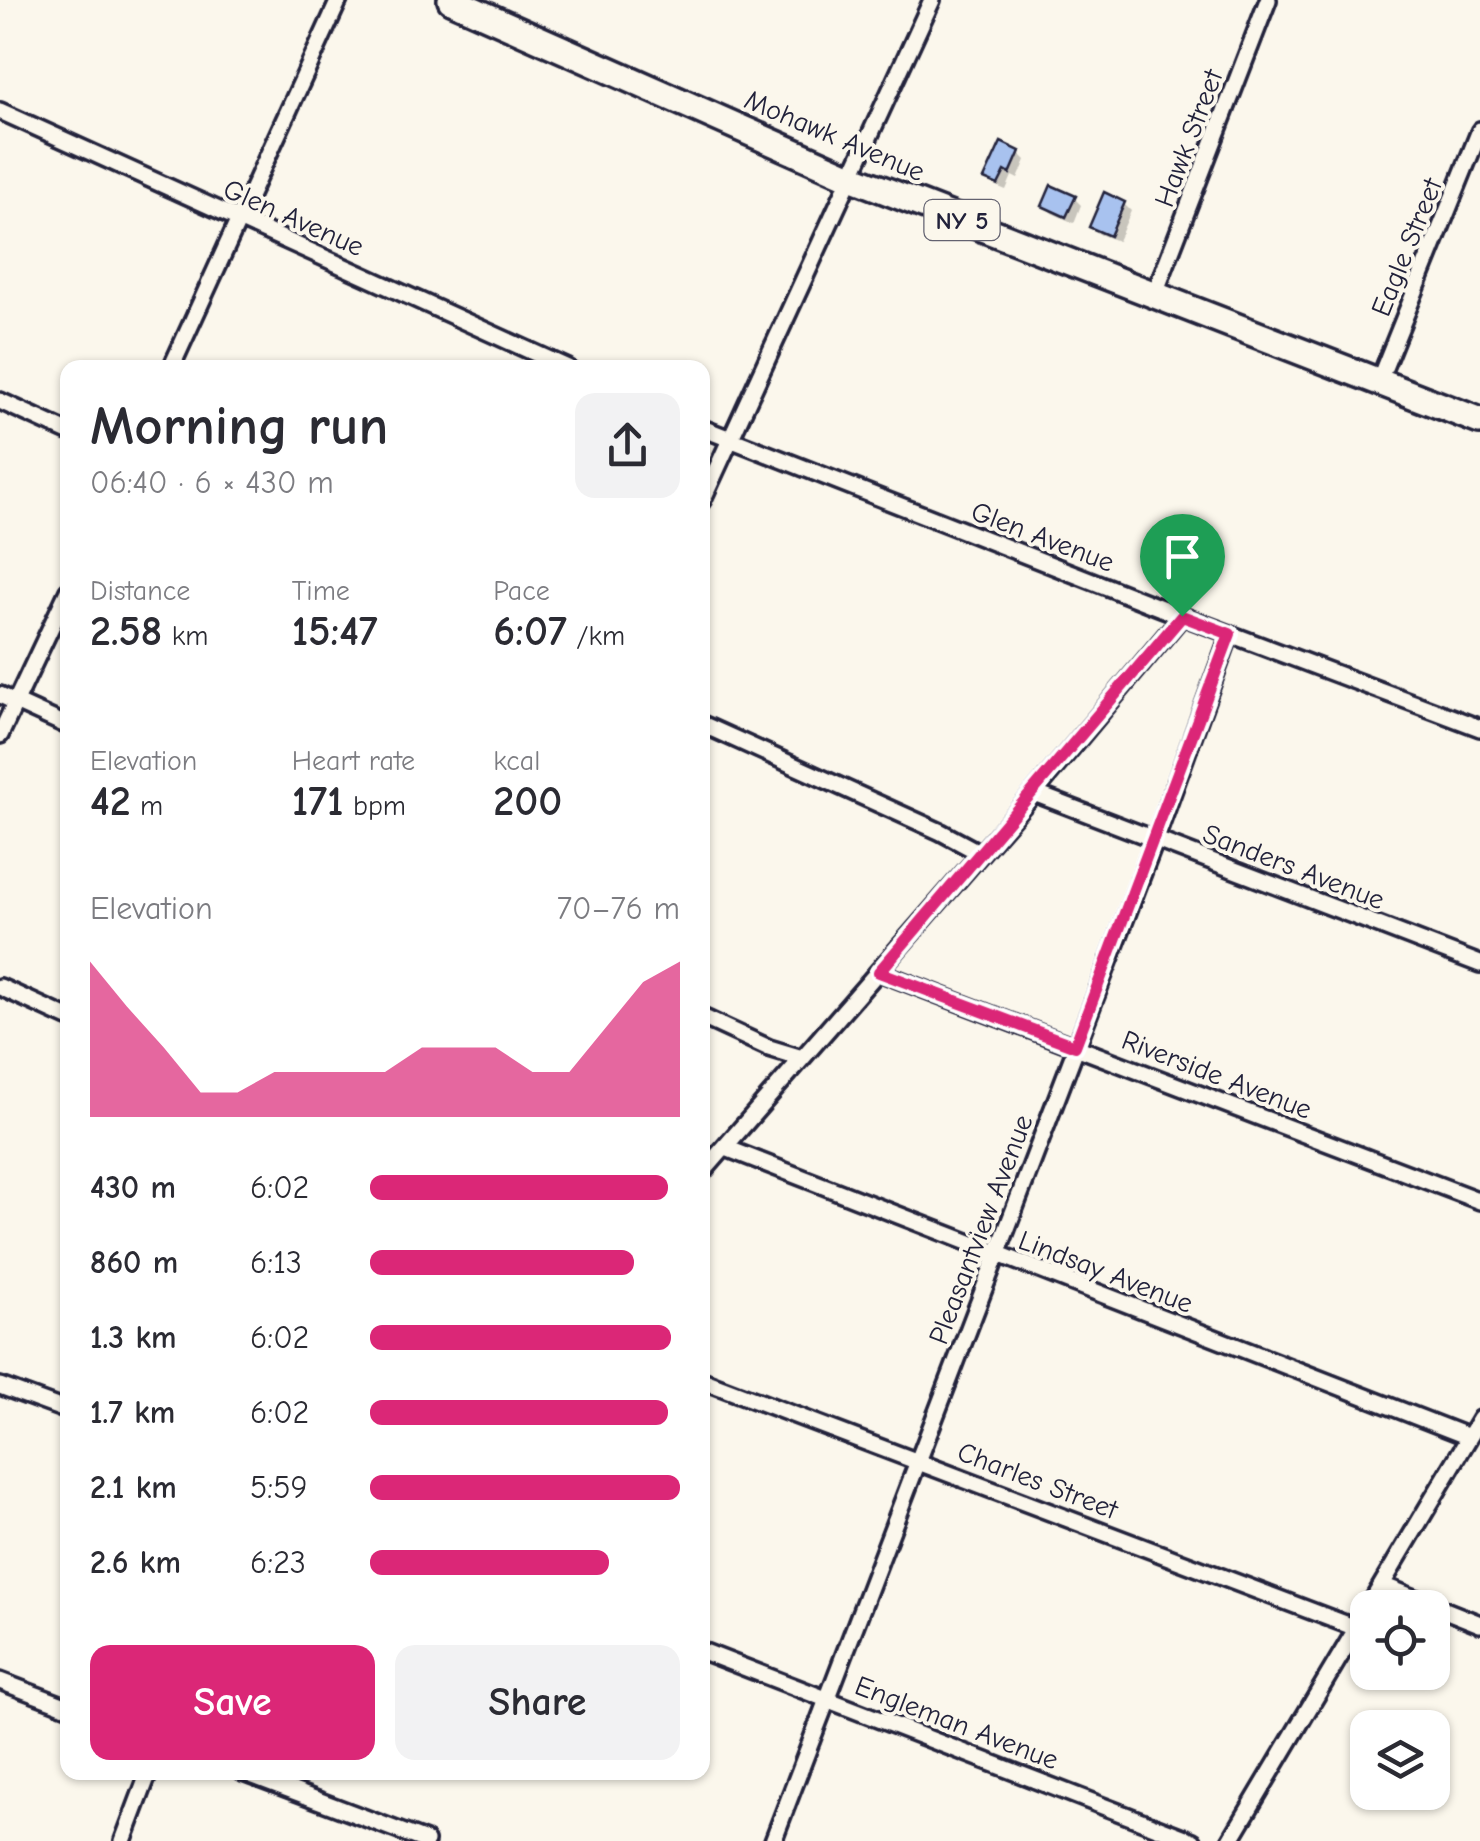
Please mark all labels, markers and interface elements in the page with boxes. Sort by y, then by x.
street label: Hawk Street [1148,64,1230,212]
street label: Mohawk Avenue [740,84,930,188]
street label: Glen Avenue [218,173,369,263]
street label: Eagle Street [1365,173,1449,321]
road number: NY 5 [924,200,1000,240]
button: share [575,393,680,498]
text: Morning run [90,394,388,458]
text: 06:40 · 6 × 430 m [90,464,334,501]
street label: Glen Avenue [967,495,1119,579]
pin [1140,514,1225,617]
icon: arrive [1155,529,1210,584]
text: Distance [90,575,190,607]
text: Time [292,575,350,607]
text: Pace [493,575,550,607]
text: 2.58 [90,607,162,656]
text: 15:47 [292,607,378,656]
text: 6:07 [493,607,567,656]
text: km [162,620,208,652]
text: /km [567,620,625,652]
text: Elevation [90,745,197,777]
text: Heart rate [292,745,415,777]
text: kcal [493,745,540,777]
text: 42 [90,777,131,826]
text: 171 [292,777,344,826]
text: 200 [493,777,562,826]
text: m [131,790,163,822]
text: bpm [344,790,406,822]
street label: Sanders Avenue [1198,818,1389,916]
text: Elevation [90,890,213,927]
text: 70–76 m [557,890,680,927]
street label: Riverside Avenue [1117,1024,1316,1126]
street label: Pleasantview Avenue [922,1110,1039,1349]
text: 430 m [90,1169,176,1206]
text: 6:02 [250,1169,309,1206]
street label: Lindsay Avenue [1014,1224,1197,1320]
text: 860 m [90,1244,178,1281]
text: 6:13 [250,1244,302,1281]
text: 1.3 km [90,1319,177,1356]
text: 6:02 [250,1319,309,1356]
text: 1.7 km [90,1394,175,1431]
text: 6:02 [250,1394,309,1431]
street label: Charles Street [953,1436,1123,1527]
text: 2.1 km [90,1469,177,1506]
text: 5:59 [250,1469,307,1506]
text: 2.6 km [90,1544,181,1581]
text: 6:23 [250,1544,306,1581]
map controls [1350,1590,1450,1810]
button: locate [1350,1590,1450,1690]
button: Save [90,1645,375,1760]
button: Share [395,1645,680,1760]
street label: Engleman Avenue [851,1669,1063,1776]
button: layers [1350,1710,1450,1810]

